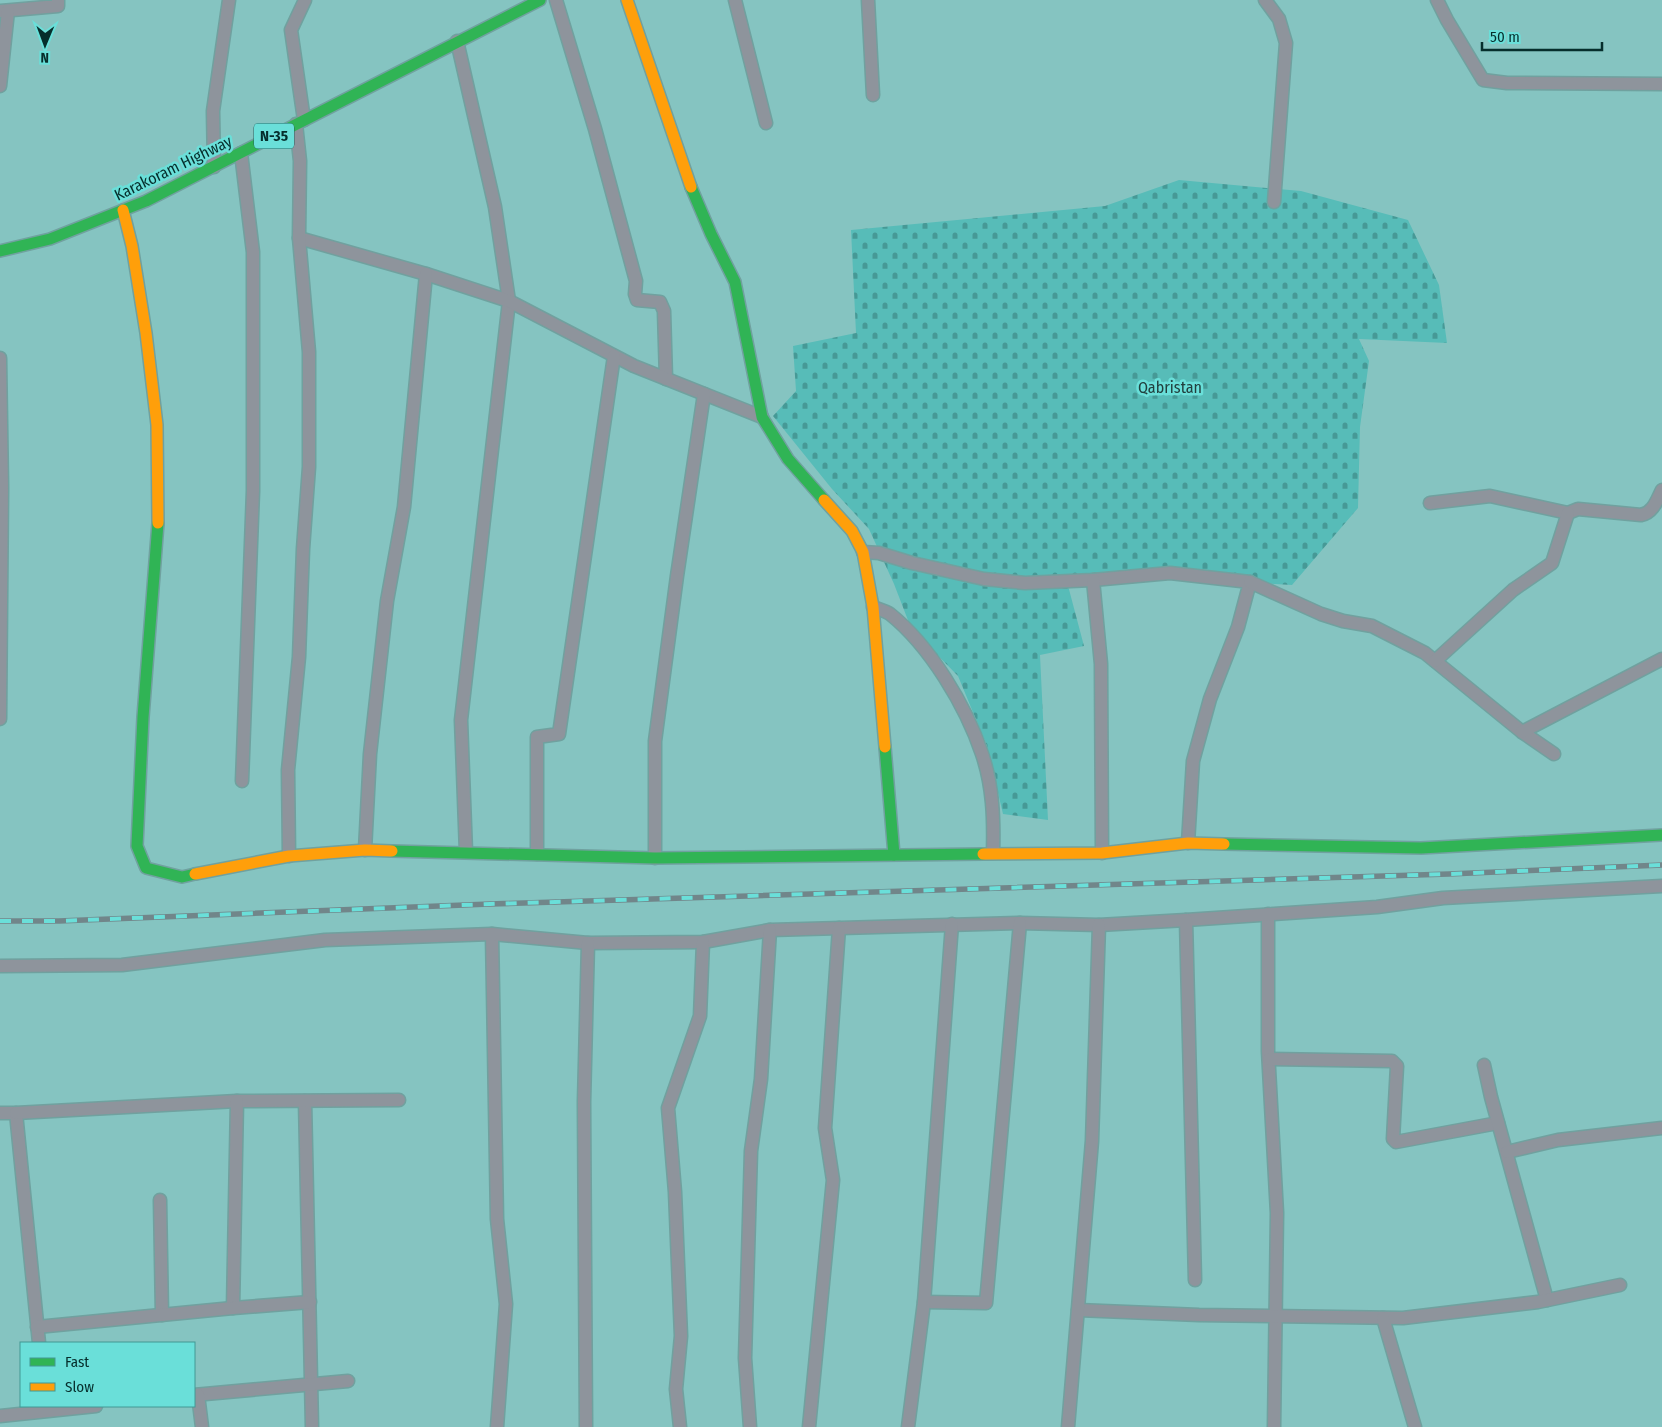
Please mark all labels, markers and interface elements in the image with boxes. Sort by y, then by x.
north arrow [20,20,70,70]
scale bar [1482,20,1602,52]
text: 50 m [1490,28,1520,46]
text: N [40,49,49,66]
road number: N-35 [254,124,294,148]
street label: Karakoram Highway [111,131,236,205]
park label: Qabristan [1138,378,1202,397]
legend [20,1342,195,1407]
text: Fast [65,1353,89,1371]
text: Slow [65,1378,94,1396]

